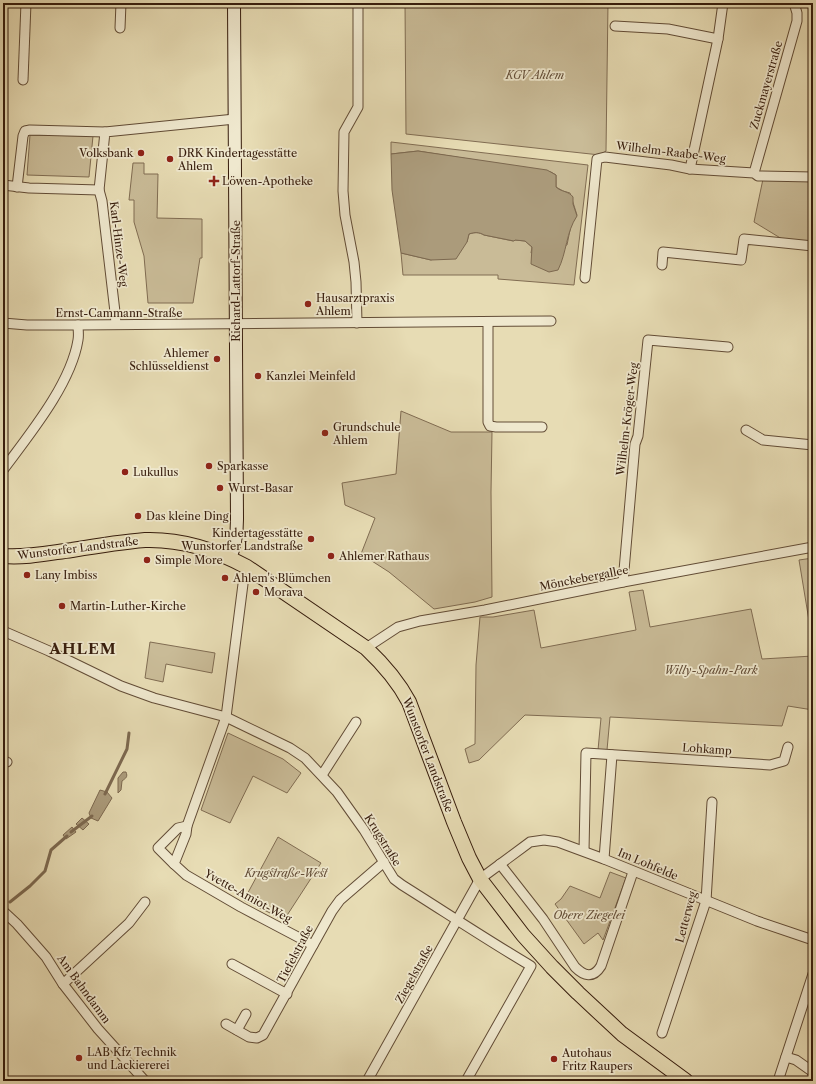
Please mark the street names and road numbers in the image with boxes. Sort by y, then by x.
street label: Zuckmayerstraße [747,39,785,131]
street label: Wilhelm-Raabe-Weg [614,138,727,166]
street label: Karl-Hinze-Weg [107,200,131,288]
street label: Richard-Lattorf-Straße [229,220,243,342]
street label: Ernst-Cammann-Straße [56,306,182,320]
street label: Wilhelm-Kröger-Weg [613,362,641,477]
street label: Wunstorfer Landstraße [16,534,139,562]
street label: Mönckebergallee [538,563,630,593]
street label: Wunstorfer Landstraße [399,695,456,814]
street label: Lohkamp [682,740,733,758]
street label: Krugstraße [362,811,404,869]
street label: Im Lohfelde [616,845,680,883]
street label: Yvette-Amiot-Weg [201,866,294,926]
street label: Letterweg [672,890,700,944]
street label: Tiefelstraße [274,923,316,985]
street label: Ziegelstraße [392,942,436,1006]
street label: Am Bahndamm [54,951,114,1027]

